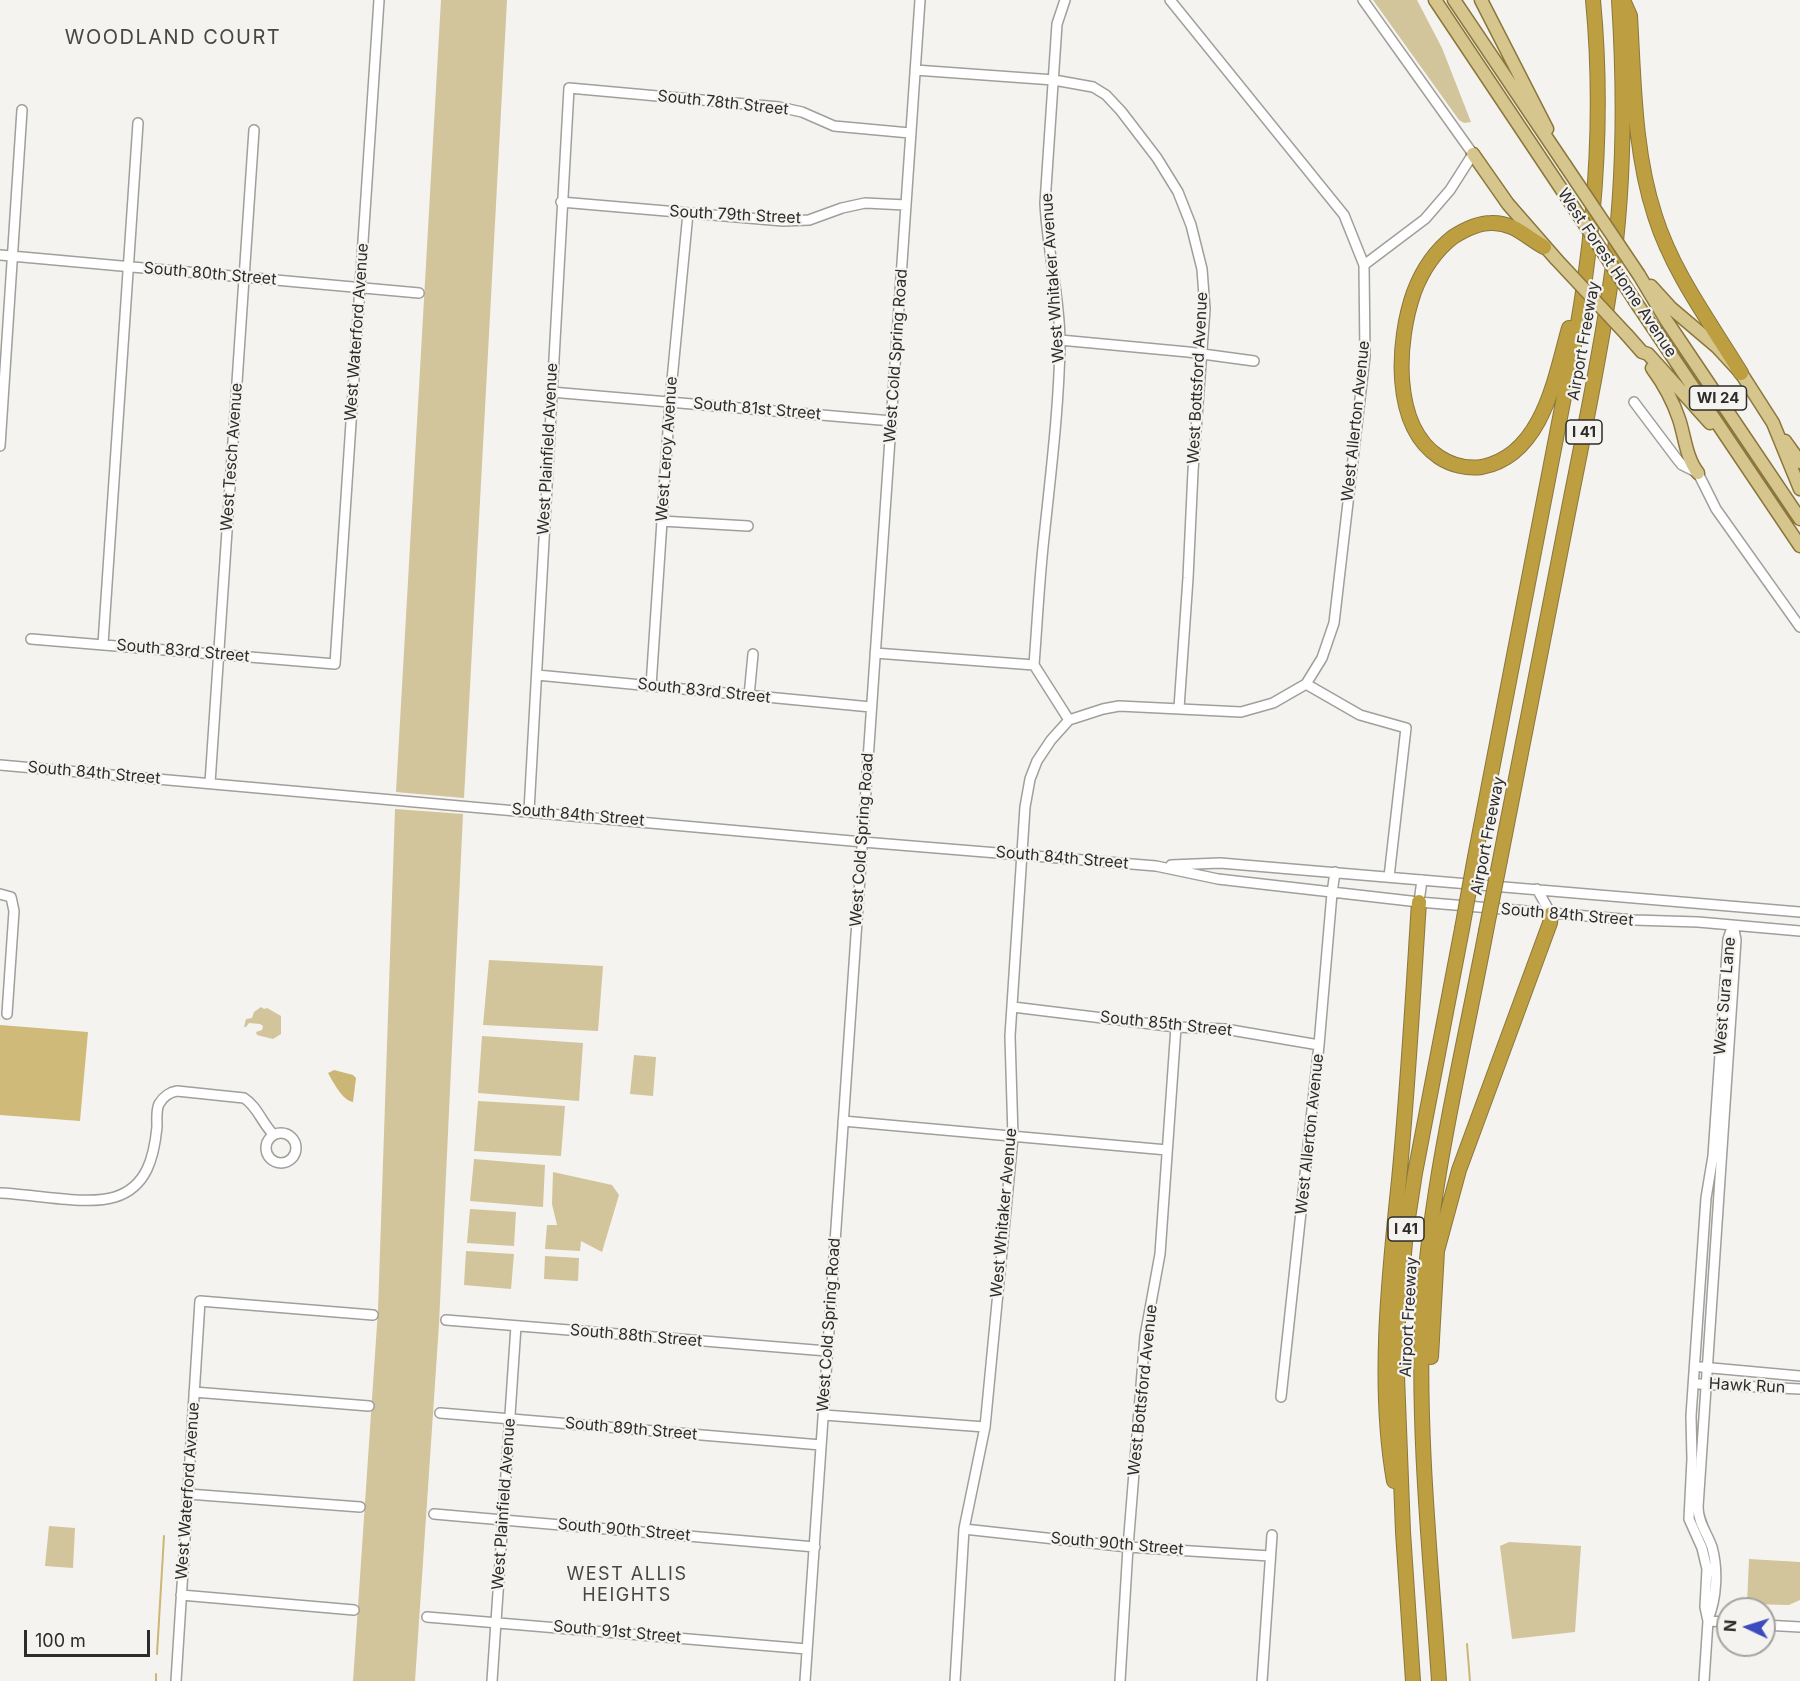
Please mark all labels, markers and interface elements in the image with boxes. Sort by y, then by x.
district label: WOODLAND COURT [65,26,281,50]
street label: South 78th Street [657,87,789,119]
street label: West Forest Home Avenue [1553,185,1681,361]
street label: West Whitaker Avenue [1037,192,1069,364]
street label: South 79th Street [669,202,801,228]
street label: West Waterford Avenue [341,242,373,422]
street label: South 80th Street [143,259,277,289]
street label: West Cold Spring Road [880,268,912,444]
street label: Airport Freeway [1564,280,1604,402]
street label: West Bottsford Avenue [1184,292,1212,464]
street label: West Allerton Avenue [1338,340,1374,502]
street label: West Plainfield Avenue [534,362,562,536]
street label: West Leroy Avenue [652,376,682,522]
street label: West Tesch Avenue [217,382,247,532]
road number: WI 24 [1690,386,1746,410]
street label: South 81st Street [692,394,822,424]
road number: I 41 [1566,420,1602,444]
street label: South 83rd Street [116,636,250,666]
street label: South 83rd Street [637,674,771,708]
street label: West Cold Spring Road [846,752,878,928]
street label: South 84th Street [27,758,161,788]
street label: Airport Freeway [1467,775,1509,897]
street label: South 84th Street [511,800,645,830]
street label: South 84th Street [995,843,1129,873]
street label: South 84th Street [1500,900,1634,930]
street label: West Sura Lane [1710,936,1740,1056]
street label: South 85th Street [1099,1008,1233,1040]
street label: West Allerton Avenue [1292,1053,1328,1215]
street label: West Whitaker Avenue [987,1127,1021,1299]
road number: I 41 [1388,1217,1424,1241]
street label: West Cold Spring Road [813,1237,845,1413]
street label: Airport Freeway [1396,1256,1422,1378]
street label: West Bottsford Avenue [1124,1303,1162,1477]
street label: South 88th Street [569,1321,703,1351]
street label: Hawk Run [1708,1374,1786,1398]
street label: West Waterford Avenue [172,1401,204,1581]
street label: South 89th Street [564,1414,698,1444]
street label: West Plainfield Avenue [488,1417,520,1591]
street label: South 90th Street [557,1515,691,1545]
street label: South 90th Street [1050,1529,1184,1559]
district label: WEST ALLIS HEIGHTS [567,1564,687,1606]
north arrow [1716,1597,1776,1657]
street label: South 91st Street [552,1617,682,1647]
scale bar [27,1618,153,1656]
text: N [1720,1619,1740,1633]
text: 100 m [35,1630,86,1651]

